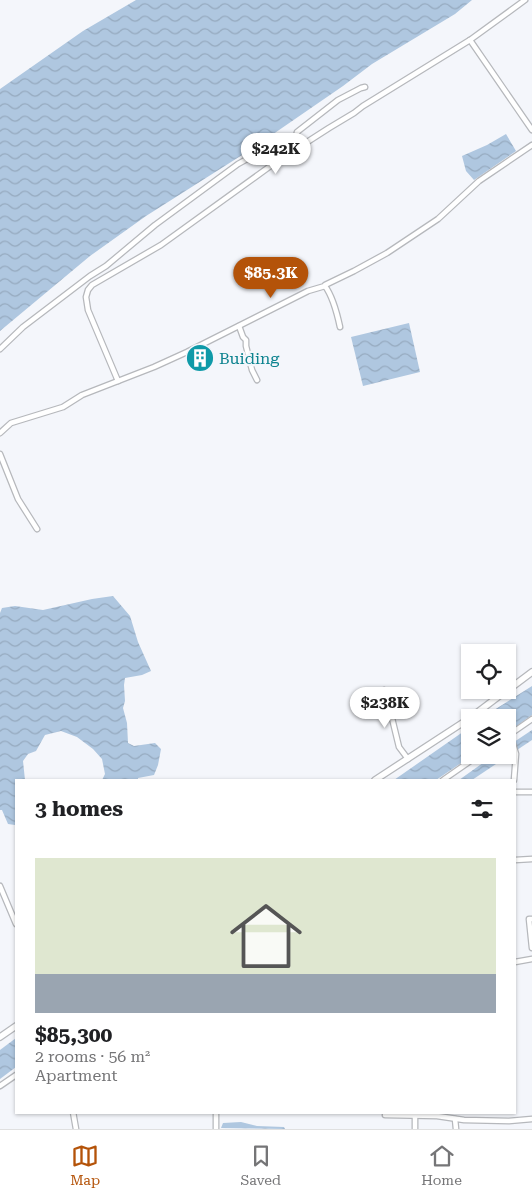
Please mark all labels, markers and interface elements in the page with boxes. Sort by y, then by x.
pin: $242K [241,132,311,175]
text: $242K [252,139,300,158]
pin: $85.3K [230,256,312,299]
text: $85.3K [244,263,298,282]
building icon: Buiding [185,343,215,373]
place label: Buiding [219,349,280,368]
map controls [461,644,516,764]
button: locate [461,644,516,699]
pin: $238K [350,686,420,729]
text: $238K [361,693,409,712]
button: layers [461,709,516,764]
icon: filters [468,795,496,823]
text: 3 homes [35,797,123,821]
icon: home [221,891,311,981]
text: $85,300 [35,1023,112,1047]
text: 2 rooms · 56 m² [35,1047,150,1066]
text: Apartment [35,1066,118,1085]
tab: Map [70,1142,100,1188]
tab: Saved [240,1142,281,1188]
tab: Home [421,1142,462,1188]

